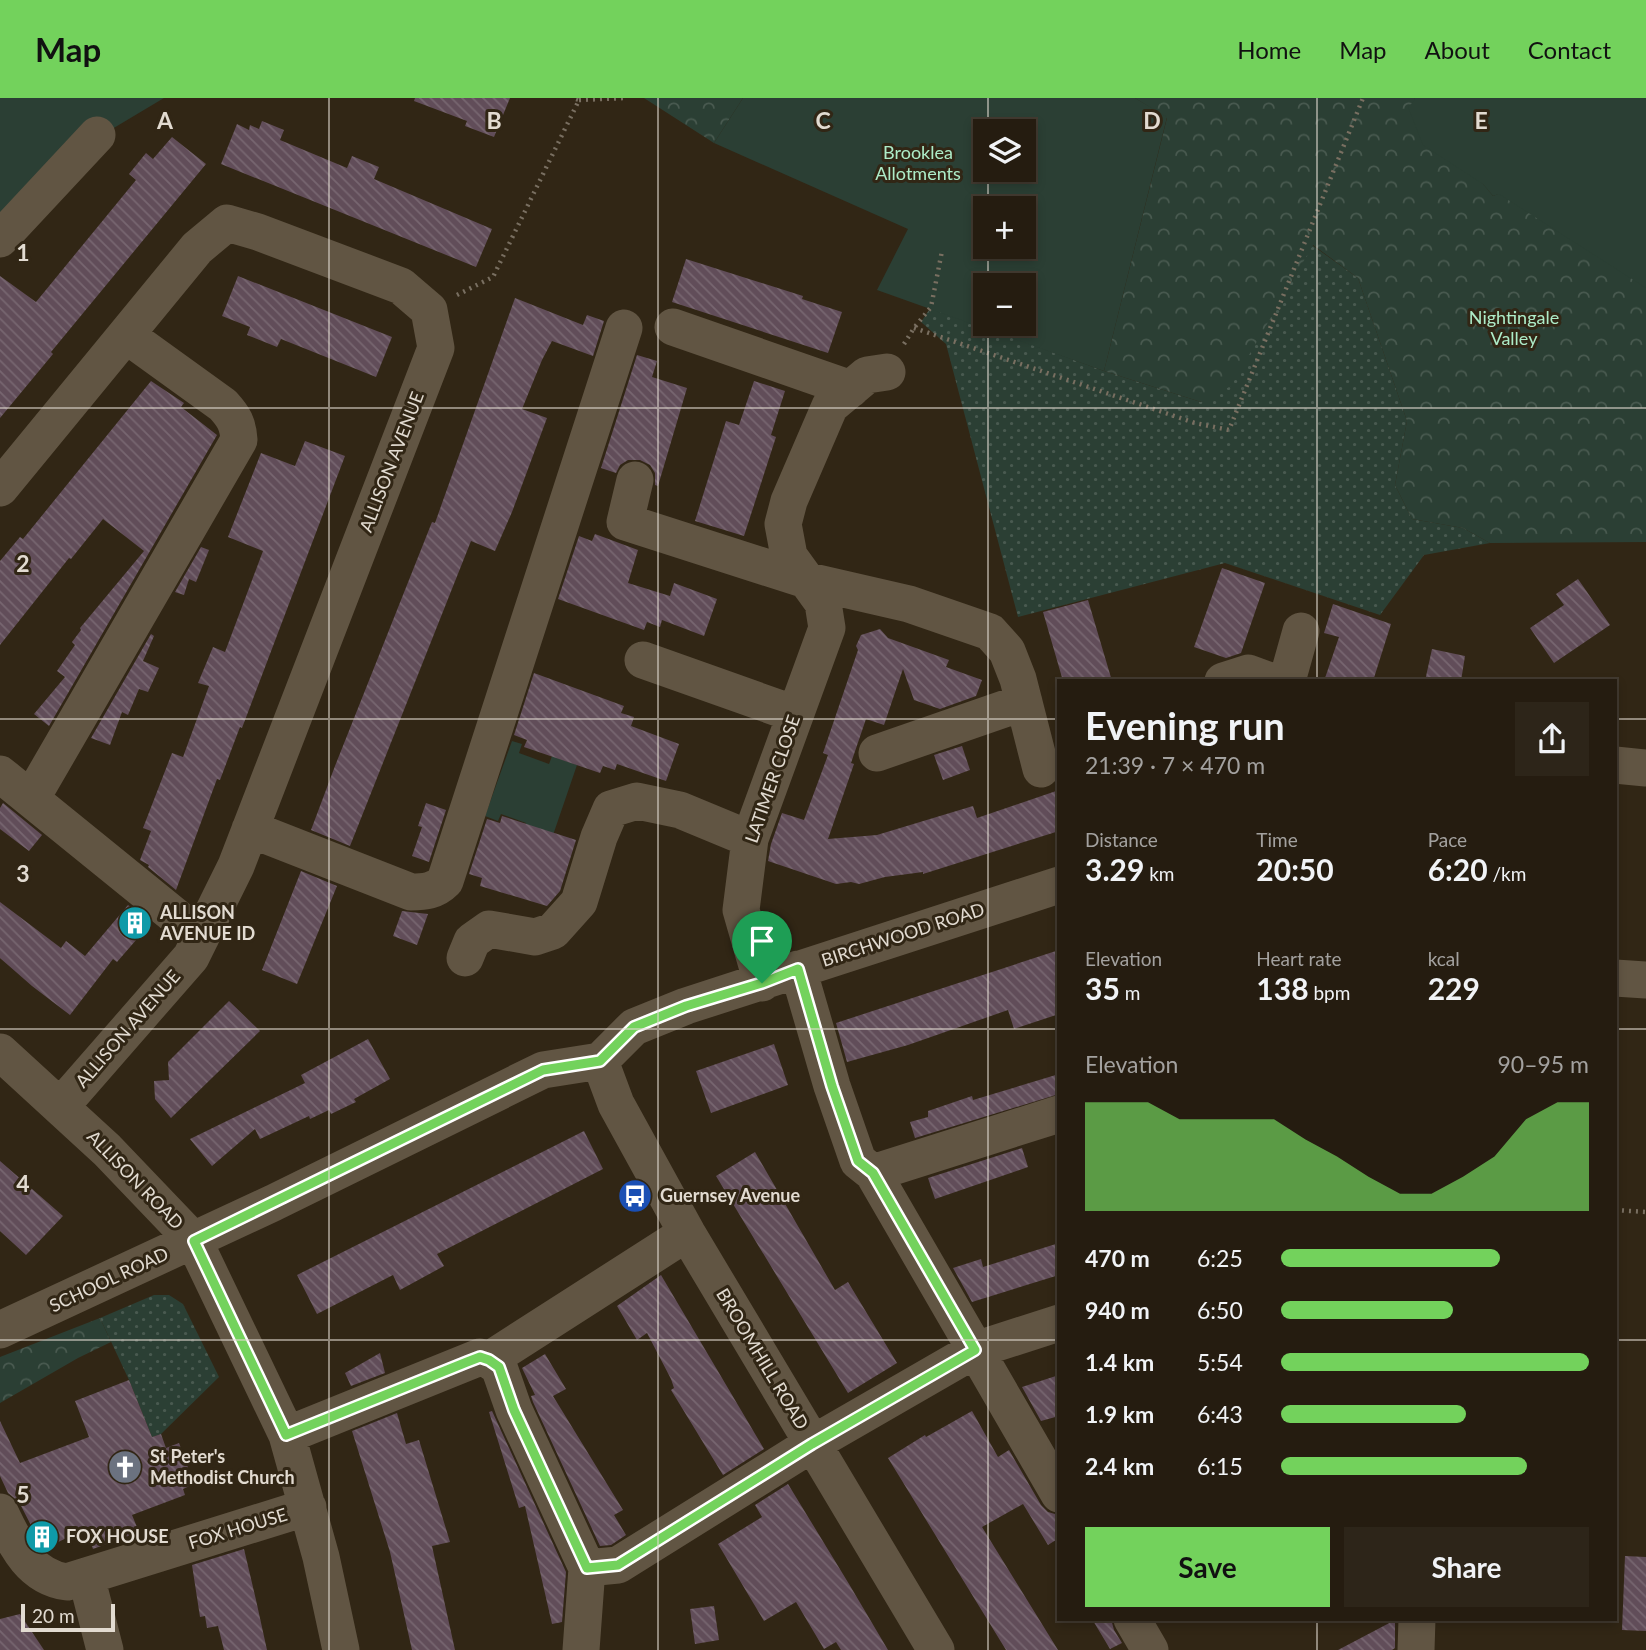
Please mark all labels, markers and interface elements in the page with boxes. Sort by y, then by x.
text: Map [35,29,101,69]
text: Home [1237,35,1301,64]
text: Map [1339,35,1387,64]
text: About [1425,35,1490,64]
text: Contact [1528,35,1611,64]
text: A [156,106,174,134]
text: B [486,106,502,134]
text: C [815,106,831,134]
text: D [1143,106,1161,134]
text: E [1474,106,1488,134]
map controls [973,119,1036,336]
button: layers [973,119,1036,182]
park label: Brooklea Allotments [875,141,961,184]
button: + [973,196,1036,259]
text: 1 [16,238,30,266]
button: − [973,273,1036,336]
park label: Nightingale Valley [1469,306,1559,349]
street label: ALLISON AVENUE [354,388,428,535]
text: 2 [16,549,30,577]
text: Evening run [1085,702,1285,748]
button: share [1515,702,1589,776]
street label: LATIMER CLOSE [740,712,804,846]
text: 21:39 · 7 × 470 m [1085,751,1265,779]
text: Distance [1085,828,1158,851]
text: Time [1256,828,1298,851]
text: Pace [1428,828,1467,851]
text: 3.29 [1085,851,1144,887]
text: 20:50 [1256,851,1334,887]
text: 6:20 [1428,851,1488,887]
text: 3 [16,859,30,887]
text: km [1144,862,1174,885]
text: /km [1488,862,1526,885]
street label: BIRCHWOOD ROAD [818,897,987,971]
place label: ALLISON AVENUE ID [159,901,255,944]
building icon: ALLISON AVENUE ID [116,904,154,942]
pin [732,911,792,983]
icon: arrive [743,922,781,960]
text: Elevation [1085,947,1162,970]
text: Heart rate [1256,947,1342,970]
text: kcal [1428,947,1460,970]
street label: ALLISON AVENUE [70,965,184,1092]
text: 35 [1085,970,1120,1006]
text: 138 [1256,970,1309,1006]
text: 229 [1428,970,1480,1006]
text: m [1120,981,1140,1004]
text: bpm [1309,981,1350,1004]
text: Elevation [1085,1050,1178,1078]
text: 90–95 m [1497,1050,1589,1078]
street label: ALLISON ROAD [83,1125,189,1233]
text: 4 [16,1169,30,1197]
bus stop icon: Guernsey Avenue [616,1177,654,1215]
place label: Guernsey Avenue [660,1184,801,1206]
street label: SCHOOL ROAD [46,1242,172,1316]
text: 470 m [1085,1244,1150,1272]
text: 6:25 [1197,1244,1243,1272]
street label: BROOMHILL ROAD [712,1284,814,1433]
text: 940 m [1085,1296,1150,1324]
text: 6:50 [1197,1296,1243,1324]
text: 1.4 km [1085,1348,1154,1376]
text: 5:54 [1197,1348,1243,1376]
text: 1.9 km [1085,1400,1154,1428]
text: 6:43 [1197,1400,1243,1428]
place label: St Peter's Methodist Church [150,1445,295,1488]
church icon: St Peter's Methodist Church [106,1448,144,1486]
text: 2.4 km [1085,1452,1154,1480]
text: 6:15 [1197,1452,1243,1480]
text: 5 [16,1480,30,1508]
street label: FOX HOUSE [186,1503,290,1553]
building icon: FOX HOUSE [23,1518,61,1556]
place label: FOX HOUSE [66,1525,169,1547]
button: Save [1085,1527,1330,1607]
button: Share [1344,1527,1589,1607]
scale bar [21,1601,116,1633]
text: 20 m [32,1604,75,1627]

